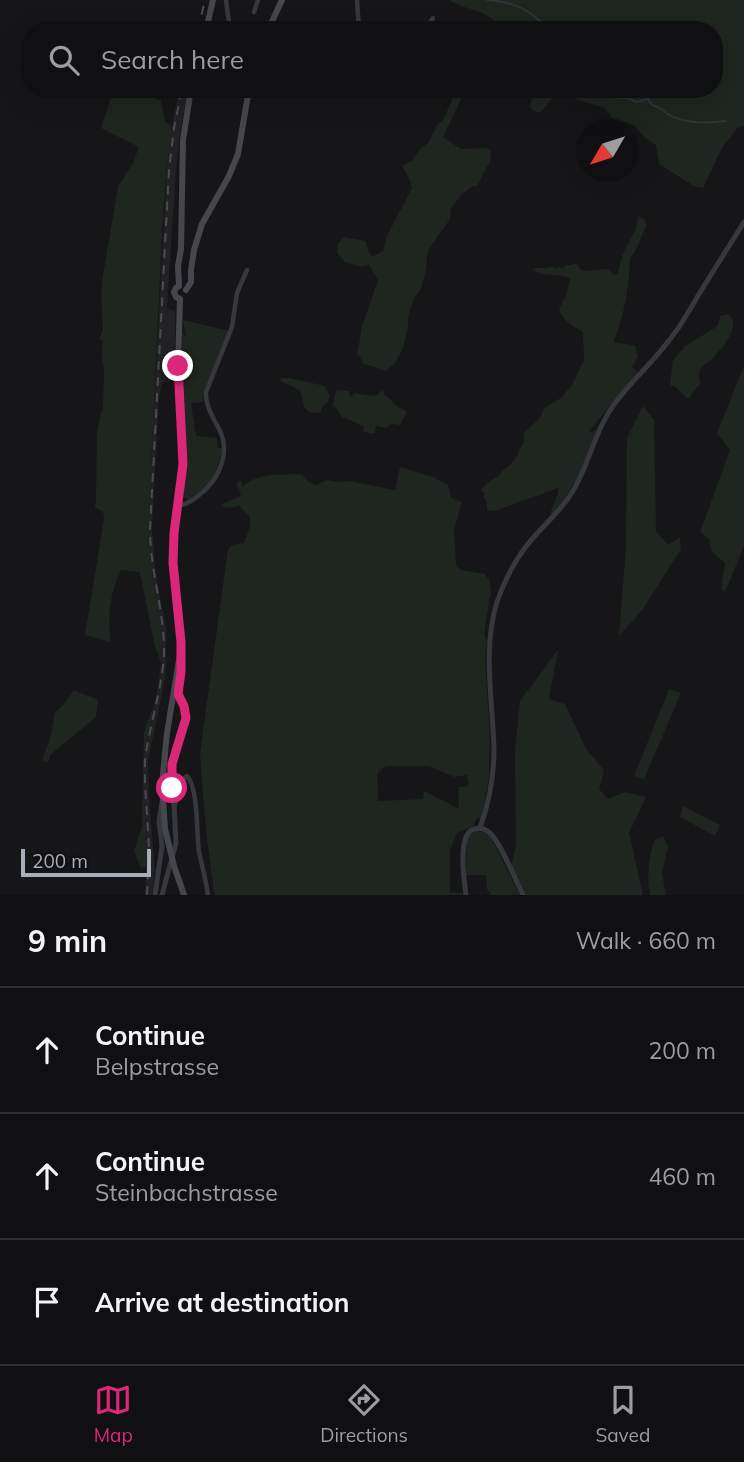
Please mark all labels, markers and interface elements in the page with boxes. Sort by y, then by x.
search box [21,21,723,98]
icon: search [45,41,83,79]
text: Search here [101,43,244,76]
north arrow [576,119,639,182]
route end [162,350,193,381]
route start [156,772,187,803]
scale bar [21,846,150,878]
text: 200 m [32,849,88,873]
text: 9 min [28,922,107,960]
text: Walk · 660 m [576,926,716,955]
text: Continue [95,1019,205,1052]
icon: ahead [28,1031,66,1069]
text: 200 m [648,1036,716,1065]
text: Belpstrasse [95,1052,219,1081]
text: Continue [95,1145,205,1178]
icon: ahead [28,1157,66,1195]
text: 460 m [648,1162,716,1191]
text: Steinbachstrasse [95,1178,278,1207]
icon: arrive [28,1283,66,1321]
text: Arrive at destination [95,1286,350,1319]
tab: Map [94,1381,133,1447]
tab: Directions [320,1381,408,1447]
tab: Saved [595,1381,650,1447]

